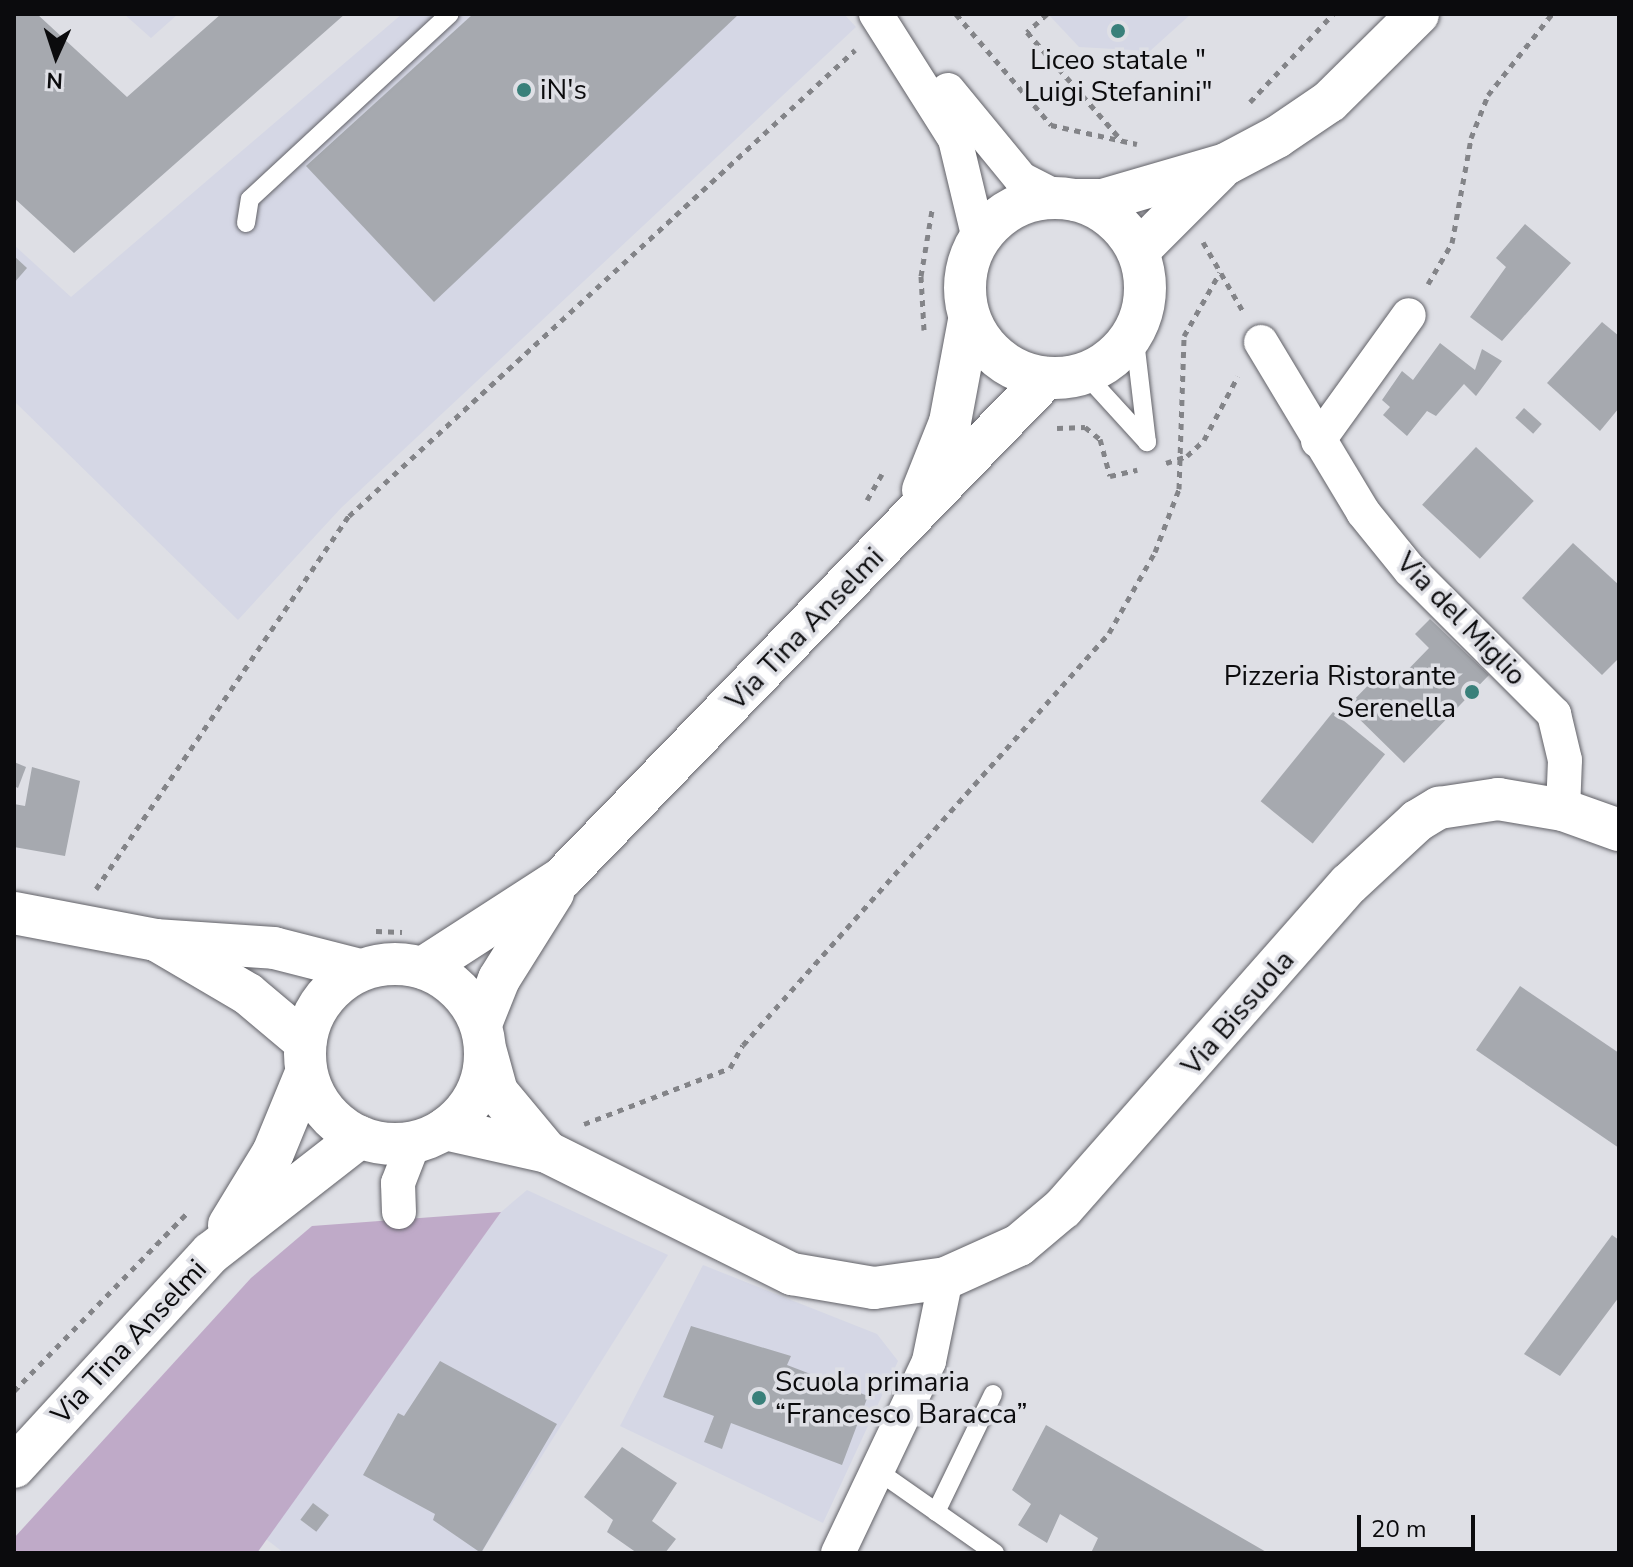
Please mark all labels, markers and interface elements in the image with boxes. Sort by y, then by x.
north arrow [16,16,96,96]
marker: Liceo statale " Luigi Stefanini" [1109,22,1127,40]
place label: Liceo statale " Luigi Stefanini" [1024,43,1212,109]
text: N [46,65,64,95]
place label: iN's [540,73,587,107]
marker: iN's [515,81,533,99]
street label: Via Tina Anselmi [719,541,891,717]
street label: Via del Miglio [1389,546,1533,692]
place label: Pizzeria Ristorante Serenella [1224,659,1456,725]
marker: Pizzeria Ristorante Serenella [1463,683,1481,701]
street label: Via Bissuola [1175,944,1301,1082]
street label: Via Tina Anselmi [44,1253,214,1431]
place label: Scuola primaria “Francesco Baracca” [775,1365,1028,1431]
marker: Scuola primaria “Francesco Baracca” [750,1389,768,1407]
scale bar [1361,1499,1479,1549]
text: 20 m [1371,1513,1427,1545]

